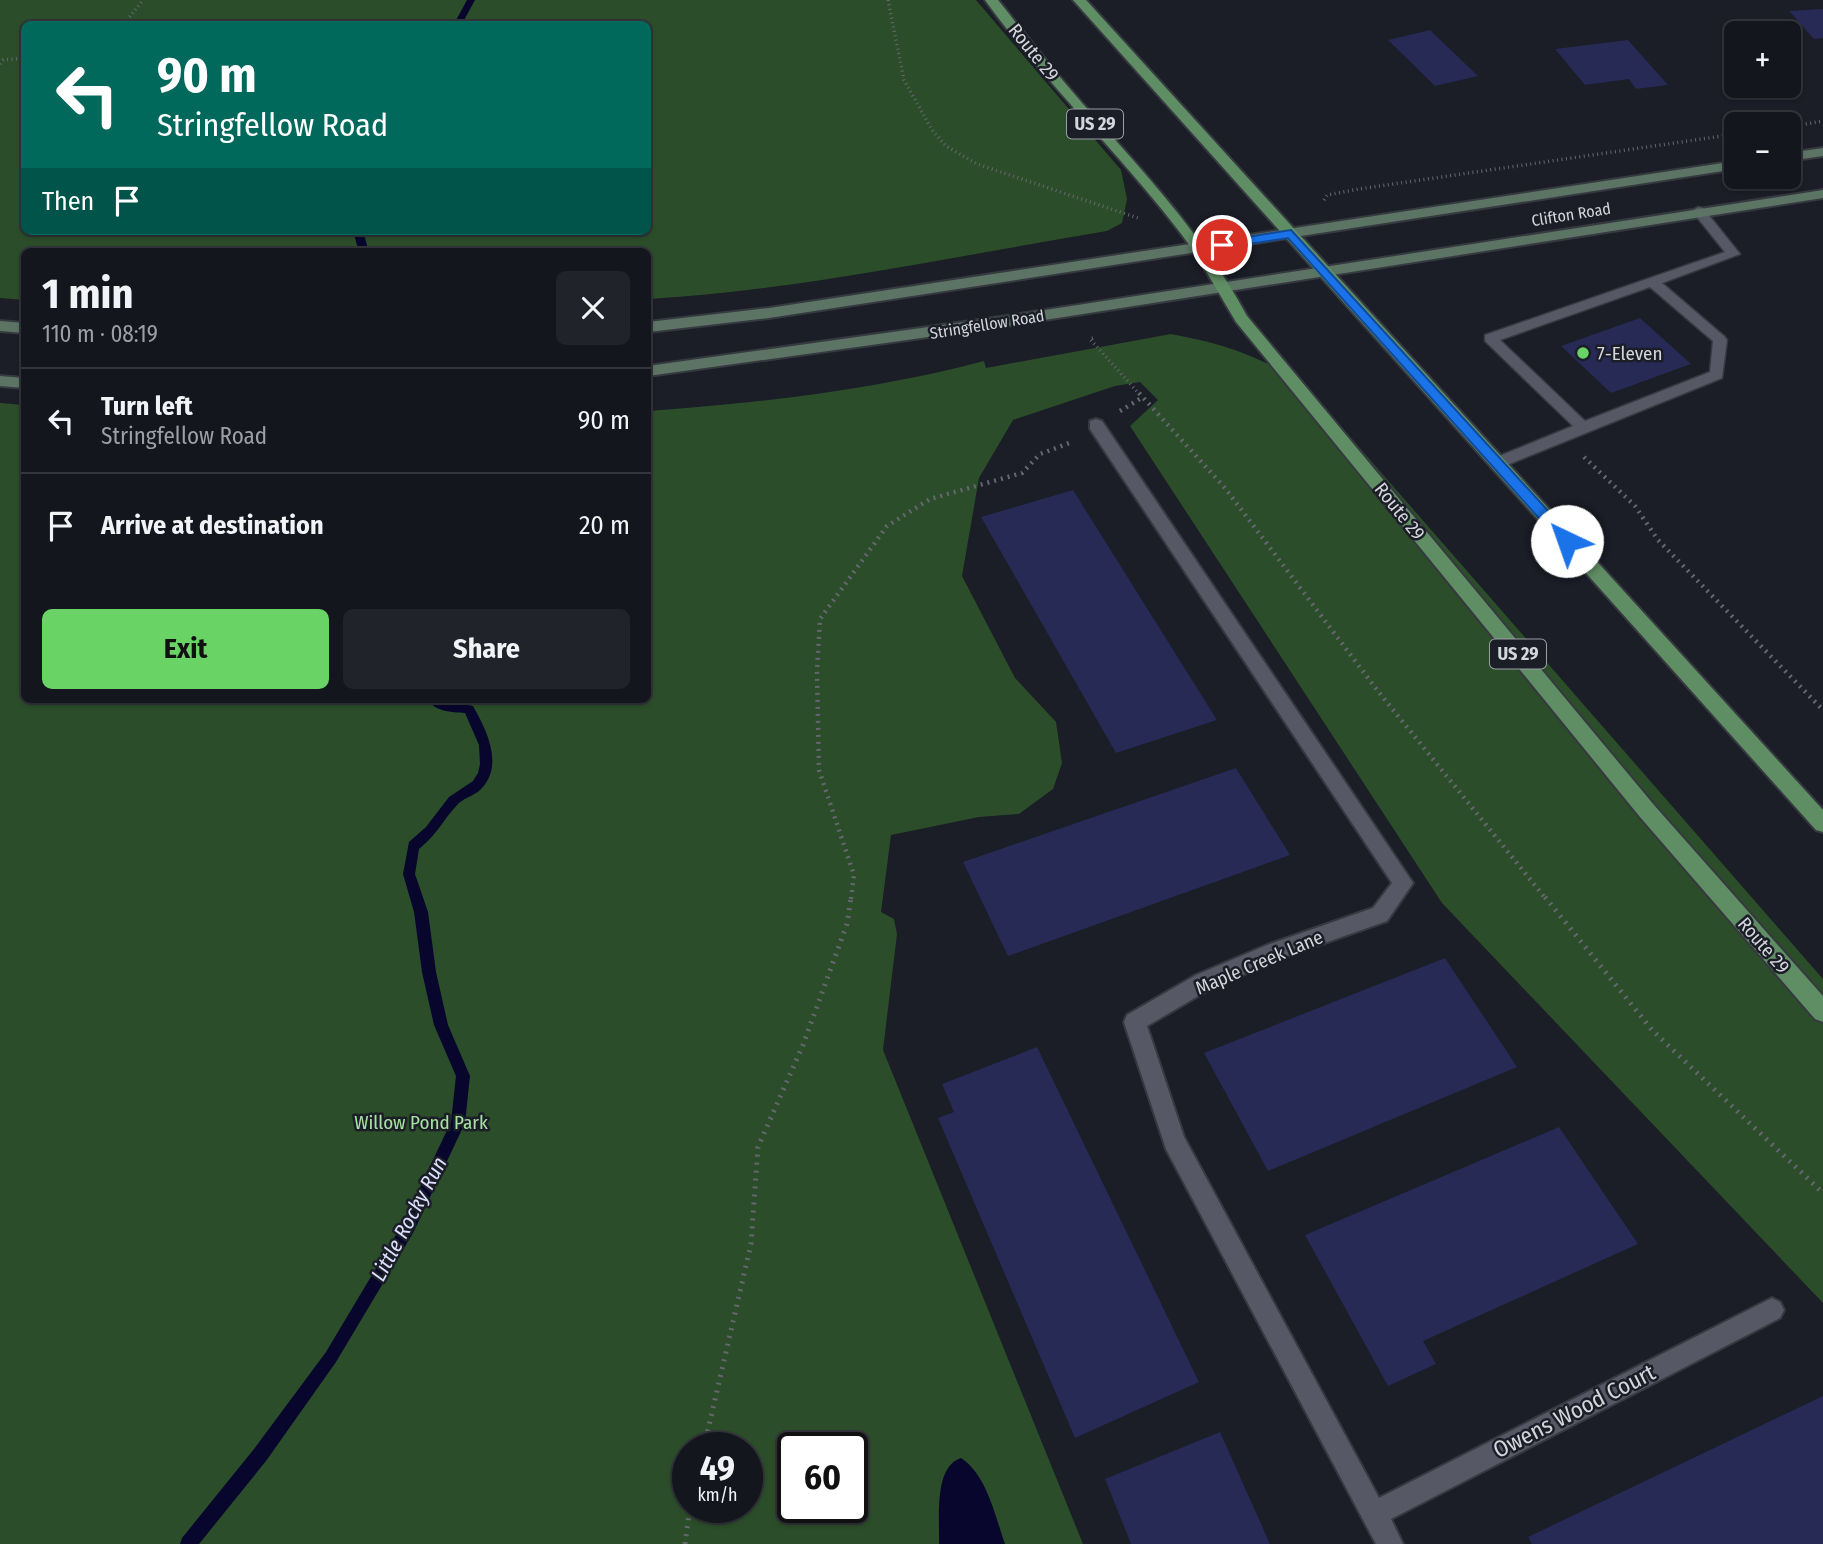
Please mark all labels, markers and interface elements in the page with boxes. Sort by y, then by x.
street label: Route 29 [1004,19,1064,86]
map controls [1724,21,1801,189]
button: + [1724,21,1801,98]
text: 90 m [157,46,257,105]
icon: left [42,49,133,140]
text: Stringfellow Road [157,106,388,144]
road number: US 29 [1067,110,1123,139]
button: − [1724,112,1801,189]
icon: arrive [108,182,146,220]
text: Then [42,186,94,217]
street label: Clifton Road [1530,199,1612,230]
pin [1192,215,1252,275]
icon: arrive [1203,226,1241,264]
text: 1 min [42,269,133,319]
button: close [556,271,630,345]
street label: Stringfellow Road [929,306,1046,343]
text: 110 m · 08:19 [42,320,158,348]
place label: 7-Eleven [1597,342,1663,365]
marker: 7-Eleven [1575,345,1591,361]
text: Turn left [101,391,193,422]
icon: left [42,402,80,440]
text: 90 m [578,405,630,436]
text: Stringfellow Road [101,422,267,450]
street label: Route 29 [1370,478,1430,545]
position arrow [1530,504,1604,578]
icon: arrive [42,507,80,545]
text: Arrive at destination [101,510,324,541]
text: 20 m [579,510,630,541]
button: Exit [42,609,329,689]
button: Share [343,609,630,689]
road number: US 29 [1490,640,1546,668]
street label: Route 29 [1733,912,1794,978]
street label: Maple Creek Lane [1192,925,1326,1000]
park label: Willow Pond Park [354,1111,488,1134]
water label: Little Rocky Run [365,1152,453,1286]
street label: Owens Wood Court [1488,1358,1660,1464]
speed limit sign: 60 [777,1432,868,1523]
text: 49 [700,1447,735,1489]
text: km/h [697,1484,738,1506]

